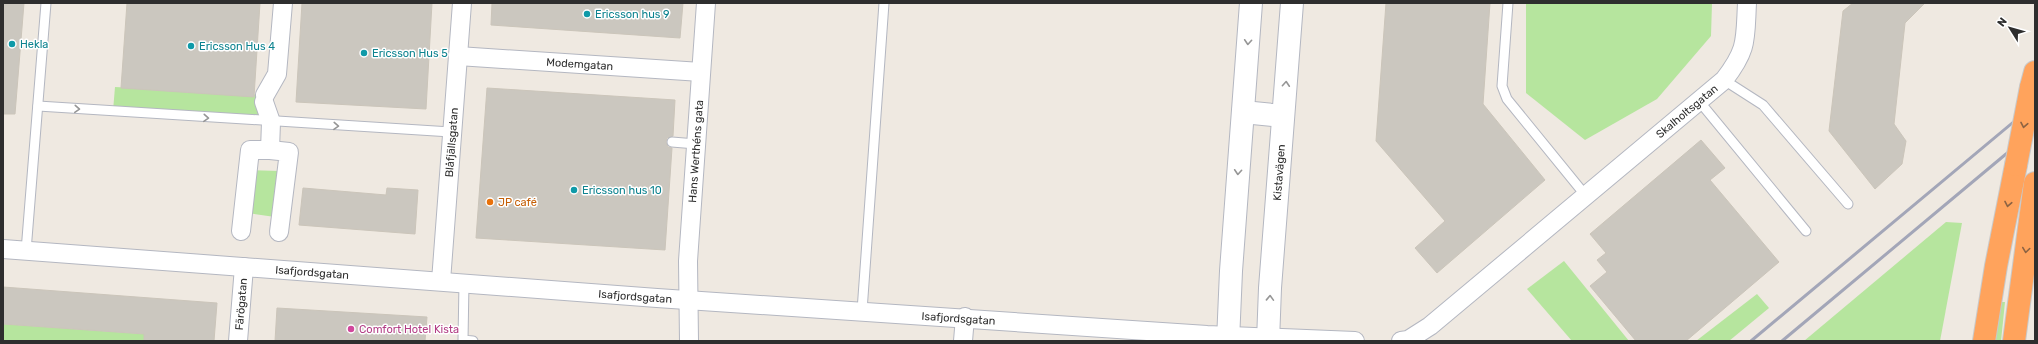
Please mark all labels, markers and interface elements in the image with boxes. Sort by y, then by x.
place label: Ericsson hus 9 [595,8,670,21]
north arrow [1990,8,2030,48]
marker: Ericsson hus 9 [582,9,592,19]
text: N [1995,15,2010,29]
place label: Hekla [20,38,48,51]
marker: Hekla [7,39,17,49]
one-way arrow [1244,39,1253,45]
place label: Ericsson Hus 4 [199,40,275,53]
marker: Ericsson Hus 4 [186,41,196,51]
place label: Ericsson Hus 5 [372,47,448,60]
marker: Ericsson Hus 5 [359,48,369,58]
street label: Modemgatan [546,55,614,73]
one-way arrow [1281,81,1290,87]
street label: Skalholtsgatan [1653,82,1720,141]
street label: Hans Werthéns gata [686,99,706,203]
one-way arrow [74,104,80,113]
street label: Blåfjällsgatan [442,107,461,178]
one-way arrow [203,113,209,122]
one-way arrow [333,121,339,130]
one-way arrow [2020,122,2028,128]
street label: Kistavägen [1270,144,1288,201]
one-way arrow [1234,169,1243,175]
place label: Ericsson hus 10 [582,184,662,197]
marker: Ericsson hus 10 [569,185,579,195]
place label: JP café [498,196,537,209]
marker: JP café [485,197,495,207]
one-way arrow [2004,201,2013,207]
one-way arrow [2022,247,2031,253]
street label: Isafjordsgatan [275,263,350,281]
street label: Färögatan [232,278,250,331]
street label: Isafjordsgatan [598,287,673,306]
one-way arrow [1266,295,1274,301]
street label: Isafjordsgatan [921,309,996,327]
place label: Comfort Hotel Kista [359,323,459,336]
marker: Comfort Hotel Kista [346,324,356,334]

